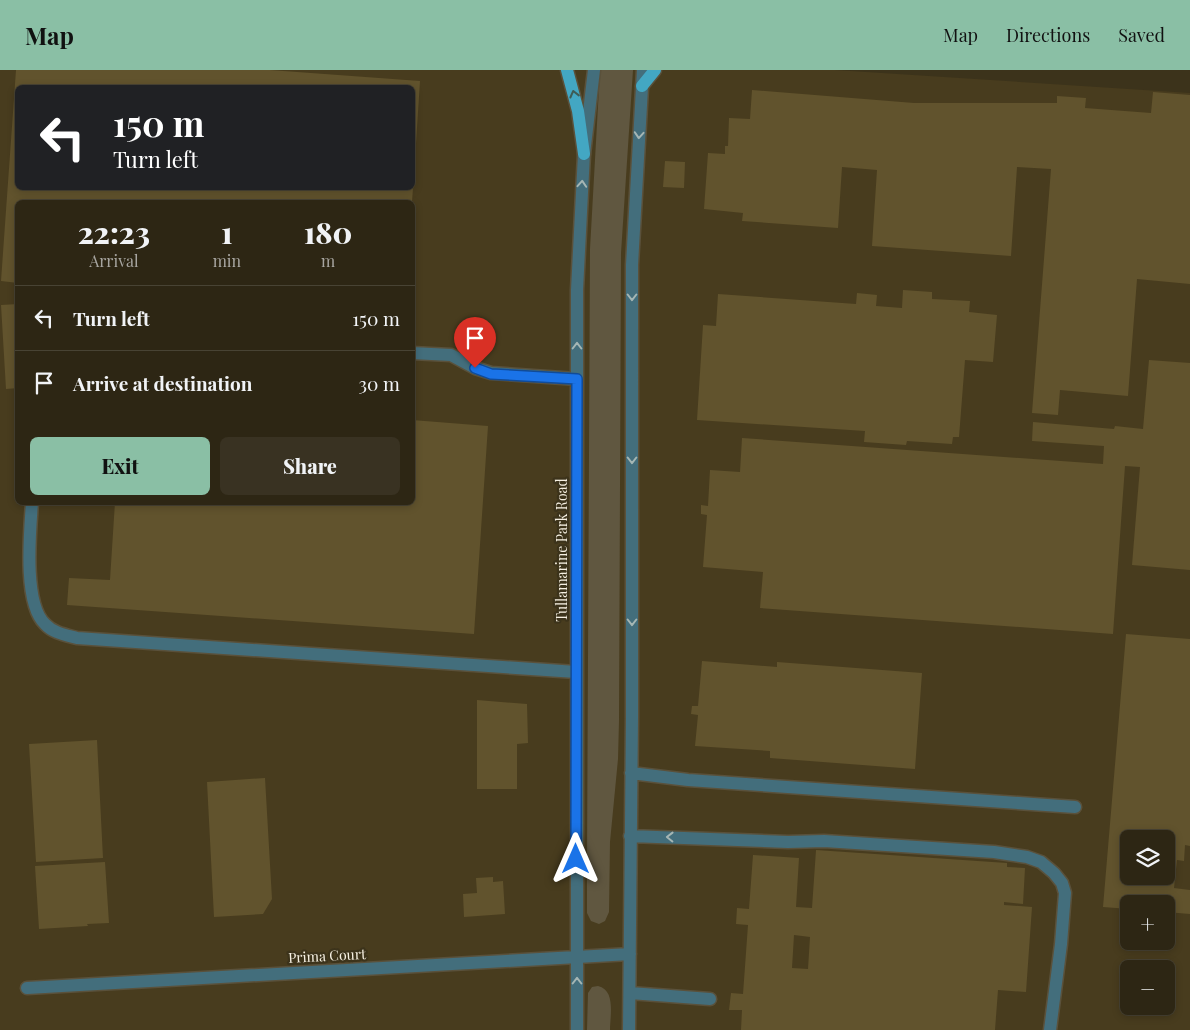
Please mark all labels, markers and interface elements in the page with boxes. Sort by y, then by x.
text: Map [25,19,74,51]
text: Map [943,23,978,47]
text: Directions [1006,23,1090,47]
text: Saved [1118,23,1165,47]
one-way arrow [570,91,580,99]
text: 150 m [113,99,204,146]
icon: left [30,105,95,170]
one-way arrow [634,131,645,139]
text: Turn left [113,144,198,174]
one-way arrow [576,180,587,188]
text: 22:23 [78,212,150,252]
text: 1 [221,212,233,252]
text: 180 [304,212,352,252]
text: Arrival [89,250,138,271]
text: min [213,250,241,271]
text: m [321,250,335,271]
one-way arrow [627,294,637,301]
icon: left [30,304,58,332]
text: Turn left [73,305,150,331]
text: 150 m [352,305,400,331]
pin [454,317,496,368]
icon: arrive [461,324,489,352]
one-way arrow [572,342,582,350]
icon: arrive [30,369,58,397]
text: Arrive at destination [73,370,253,396]
text: 30 m [358,370,400,396]
button: Exit [30,437,210,495]
button: Share [220,437,400,495]
one-way arrow [627,456,637,464]
street label: Tullamarine Park Road [552,478,571,622]
one-way arrow [627,618,637,626]
map controls [1120,830,1175,1015]
button: layers [1120,830,1175,885]
position arrow [549,832,601,884]
one-way arrow [666,832,674,842]
button: + [1120,895,1175,950]
street label: Prima Court [288,944,367,967]
button: − [1120,960,1175,1015]
one-way arrow [572,977,582,985]

